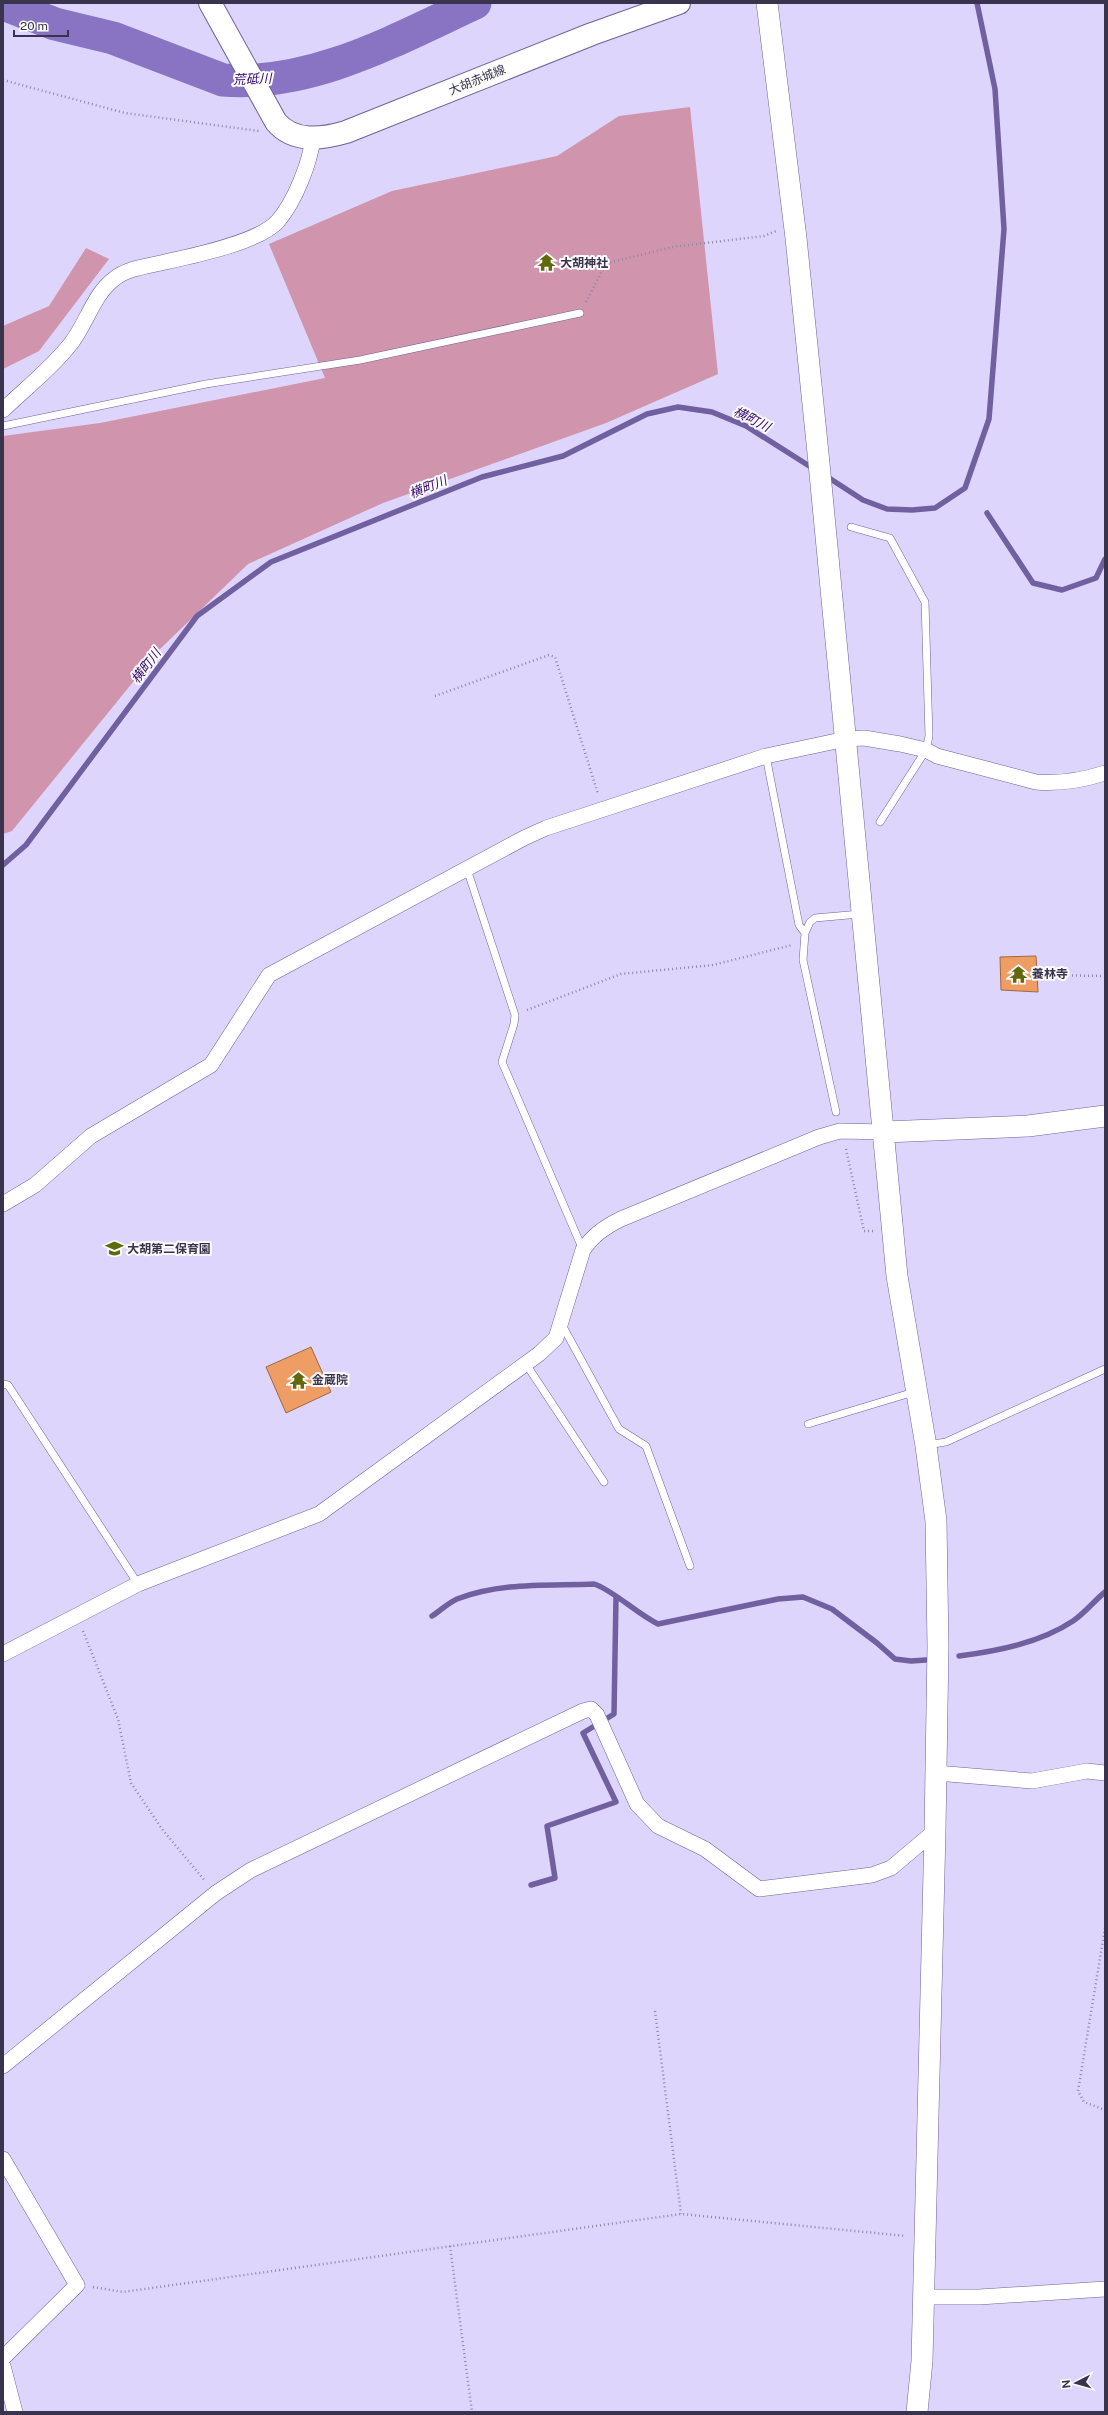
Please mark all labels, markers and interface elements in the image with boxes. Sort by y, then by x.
scale bar [14,12,68,38]
text: 20 m [20,19,48,33]
street label: 大胡赤城線 [447,62,507,98]
water label: 荒砥川 [232,71,274,87]
temple icon: 大胡神社 [537,253,557,273]
place label: 大胡神社 [560,256,608,270]
water label: 横町川 [731,403,775,435]
water label: 横町川 [407,472,451,501]
water label: 横町川 [128,644,165,686]
temple icon: 養林寺 [1009,964,1029,984]
place label: 養林寺 [1032,967,1068,981]
school or university icon: 大胡第二保育園 [104,1239,124,1259]
place label: 大胡第二保育園 [127,1242,211,1256]
temple icon: 金蔵院 [289,1370,309,1390]
place label: 金蔵院 [312,1373,348,1387]
north arrow [1056,2363,1096,2403]
text: N [1060,2379,1072,2389]

